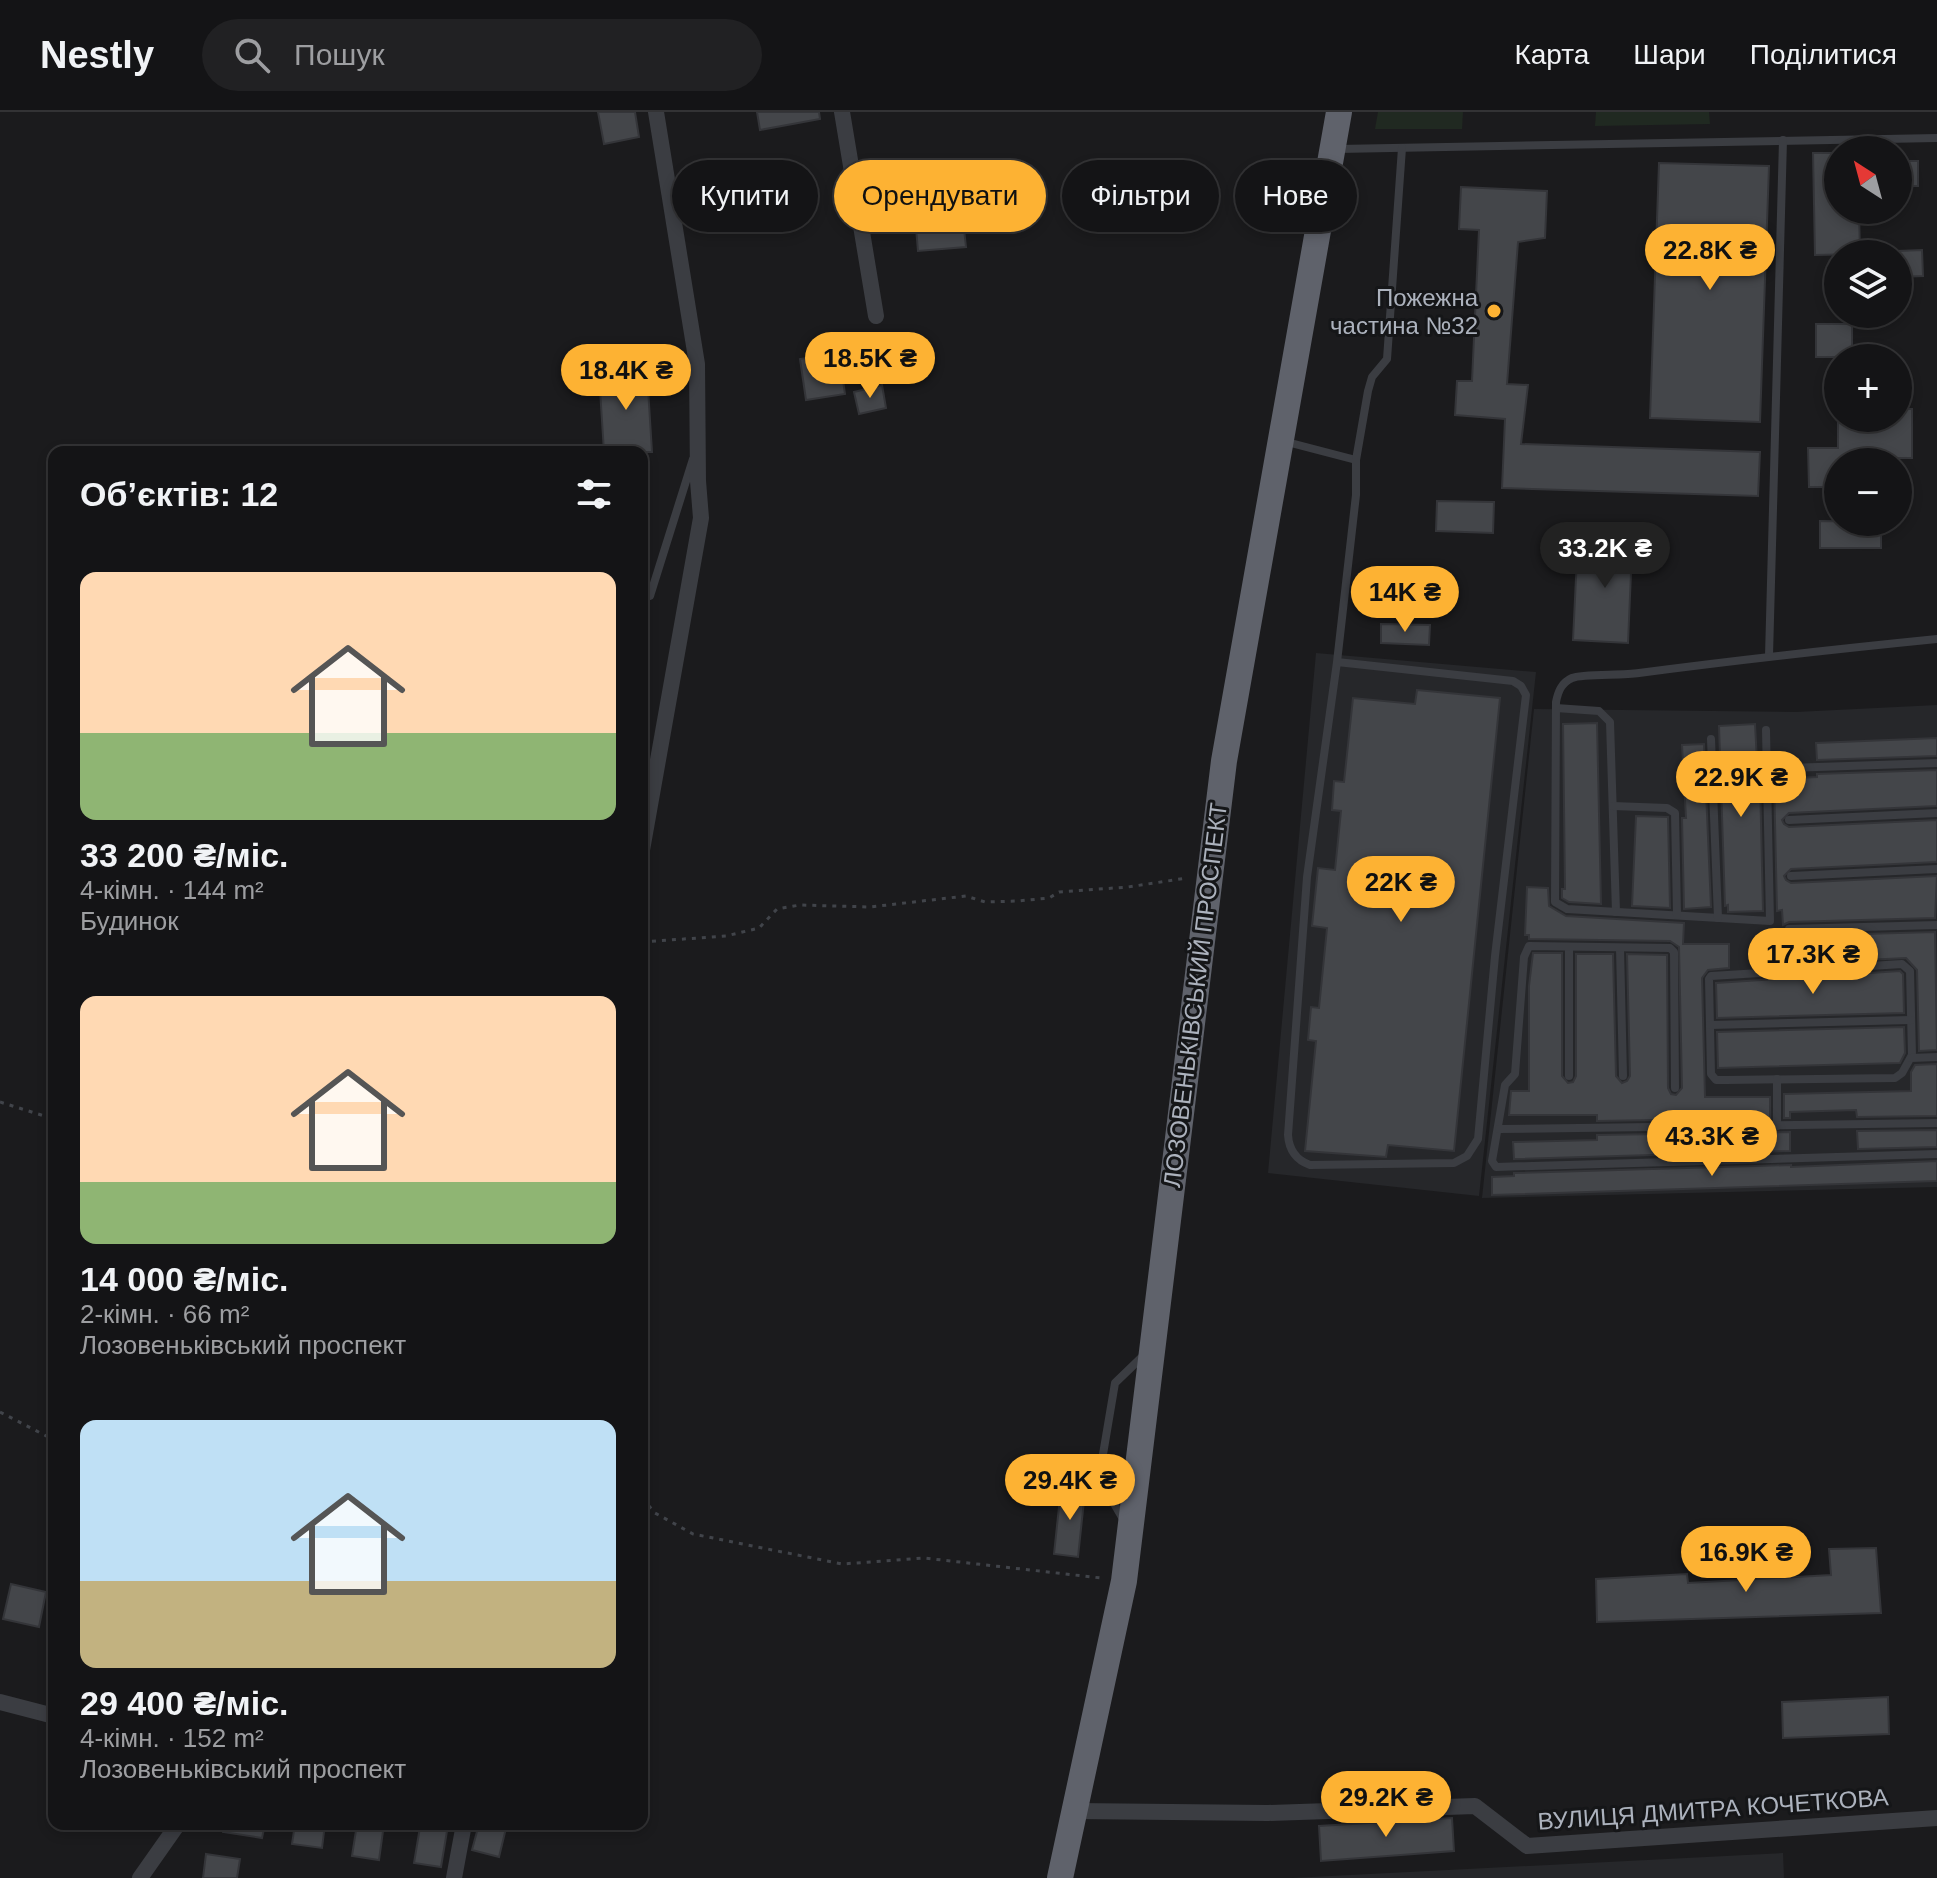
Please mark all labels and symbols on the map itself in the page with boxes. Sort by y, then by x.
north arrow [1824,136,1912,224]
pin: 22.8K ₴ [1636,224,1784,292]
place label: Пожежна частина №32 [1330,284,1479,339]
marker: Пожежна частина №32 [1485,302,1503,320]
pin: 18.5K ₴ [796,332,944,400]
pin: 18.4K ₴ [552,344,700,412]
pin: 33.2K ₴ [1531,522,1679,590]
pin: 14K ₴ [1349,566,1461,634]
pin: 22.9K ₴ [1667,751,1815,819]
street label: ЛОЗОВЕНЬКІВСЬКИЙ ПРОСПЕКТ [1158,801,1232,1189]
pin: 22K ₴ [1345,856,1457,924]
pin: 17.3K ₴ [1739,928,1887,996]
pin: 43.3K ₴ [1638,1110,1786,1178]
pin: 29.4K ₴ [996,1454,1144,1522]
pin: 16.9K ₴ [1672,1526,1820,1594]
pin: 29.2K ₴ [1312,1771,1460,1839]
street label: ВУЛИЦЯ ДМИТРА КОЧЕТКОВА [1537,1783,1889,1835]

